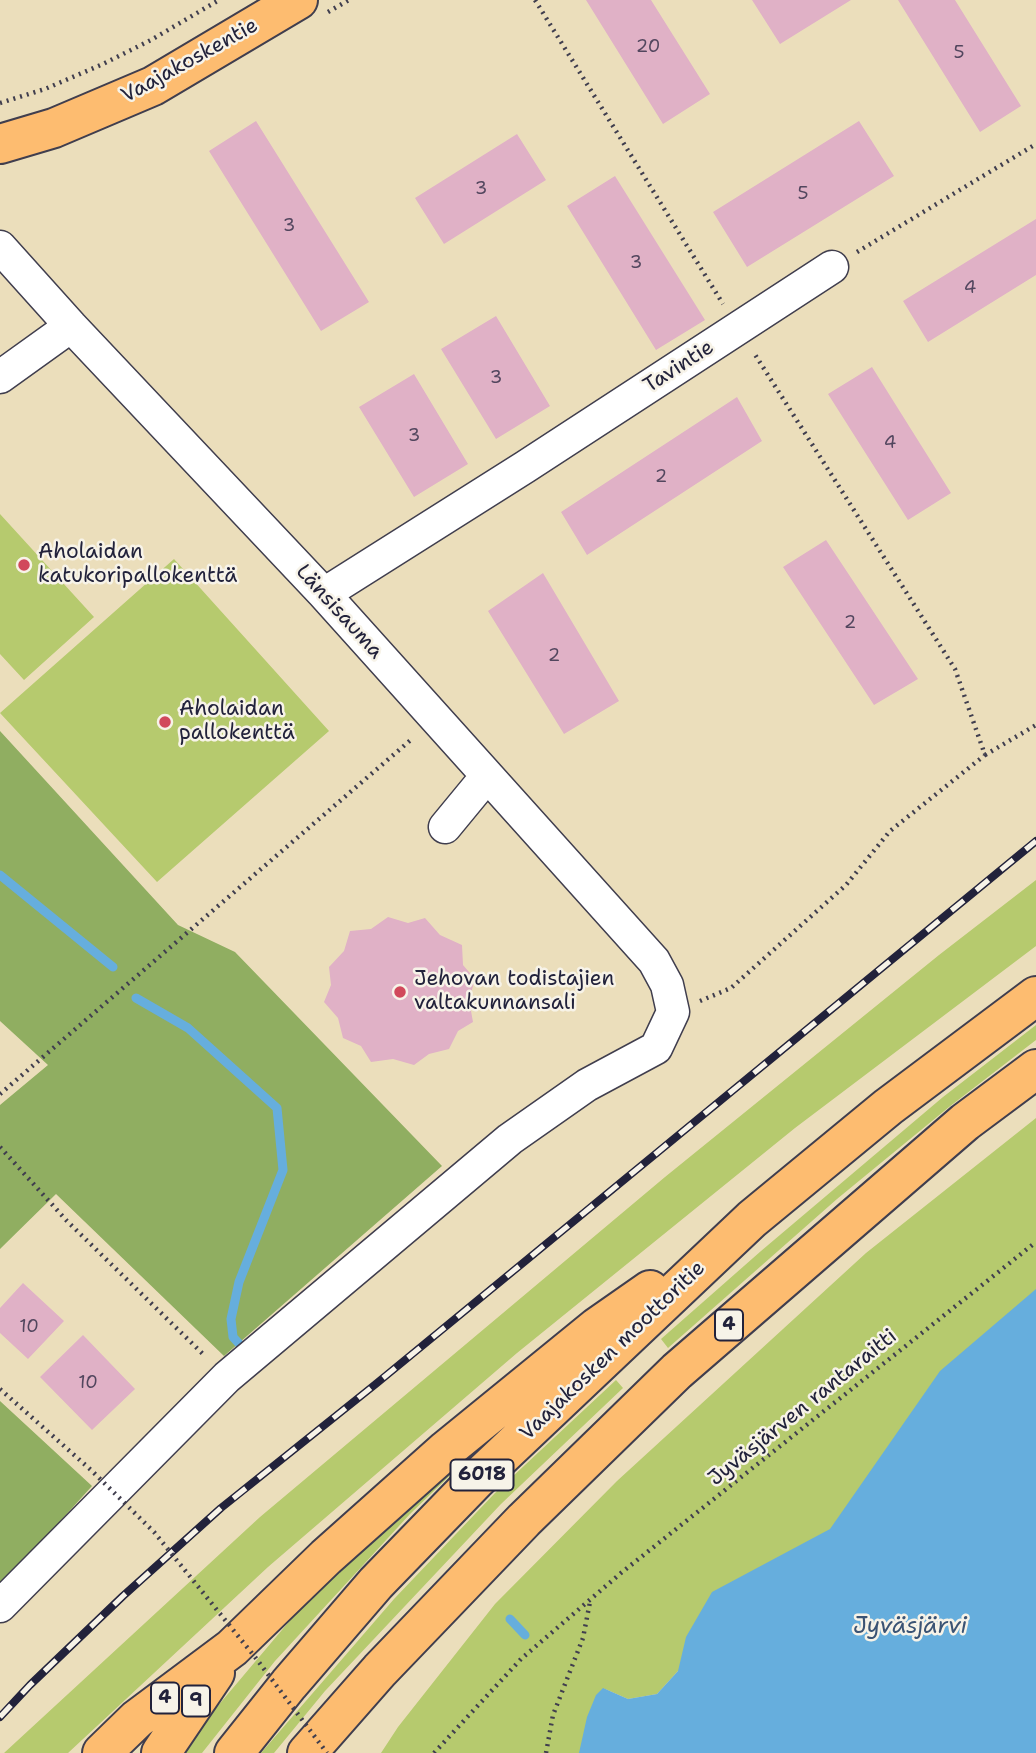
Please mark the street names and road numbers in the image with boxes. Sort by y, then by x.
street label: Vaajakoskentie [117,13,263,109]
street label: Tavintie [639,335,719,399]
street label: Länsisauma [290,560,388,664]
street label: Vaajakosken moottoritie [515,1256,711,1446]
road number: 4 [715,1310,743,1340]
street label: Jyväsjärven rantaraitti [704,1324,902,1492]
road number: 6018 [450,1460,514,1490]
road number: 4 [151,1682,179,1714]
road number: 9 [182,1686,210,1716]

